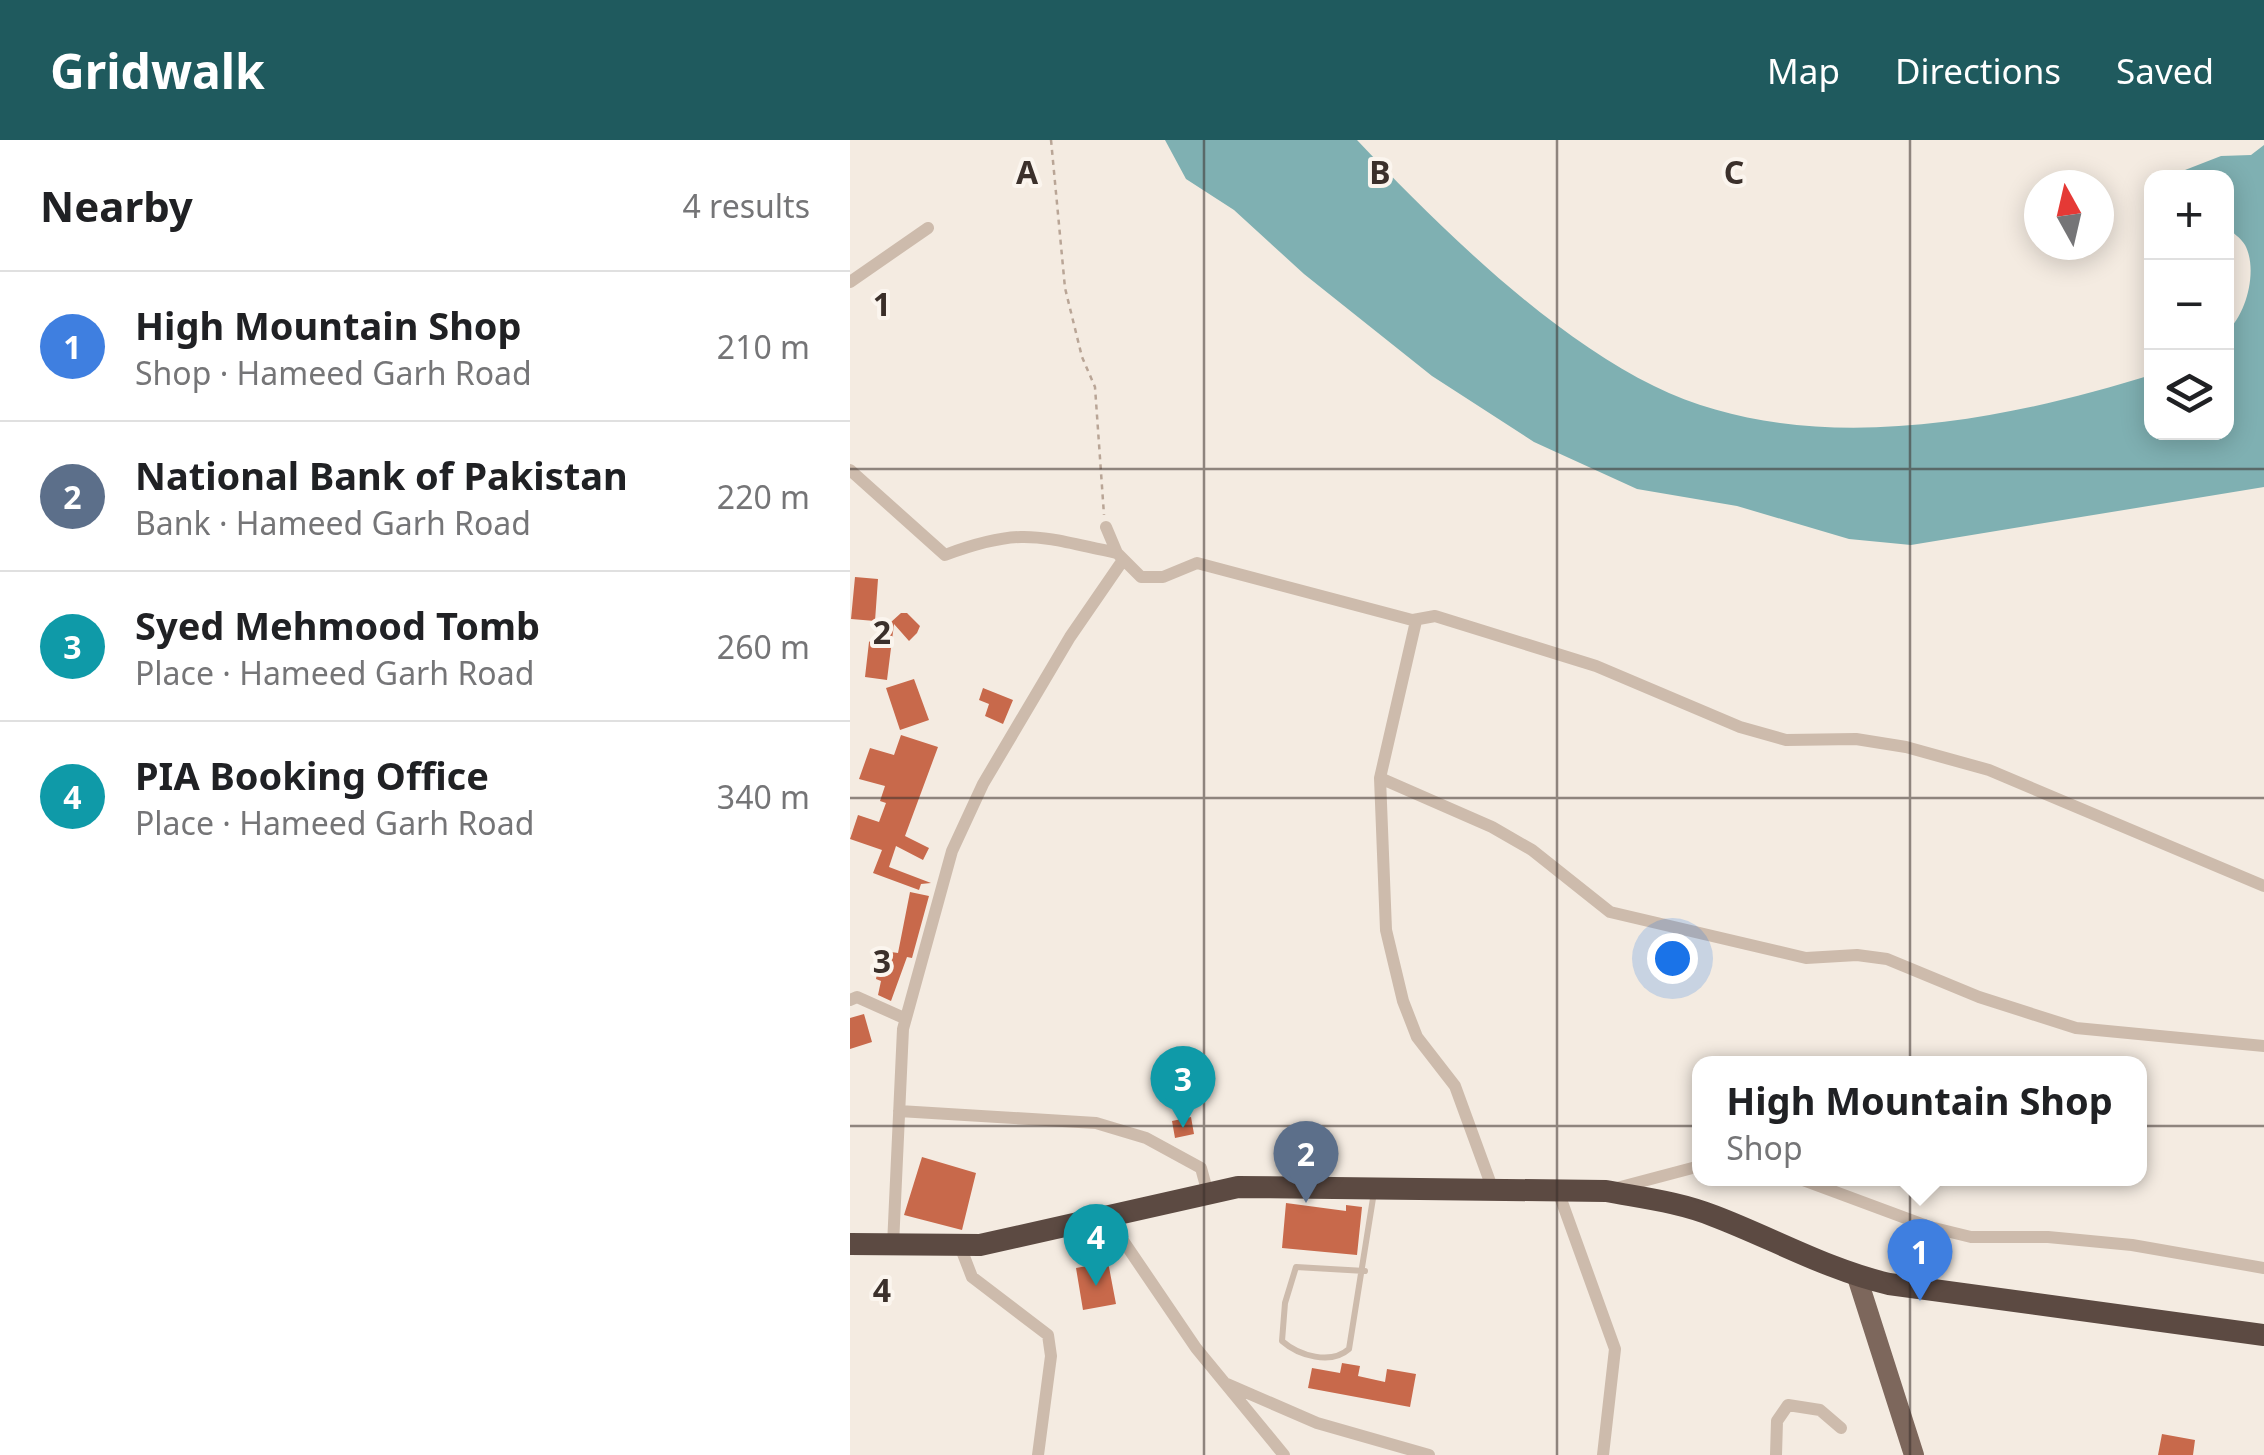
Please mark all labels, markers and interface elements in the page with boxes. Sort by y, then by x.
text: Gridwalk [50,38,265,103]
text: Map [1767,47,1840,94]
text: Directions [1895,47,2061,94]
text: Saved [2116,47,2214,94]
text: A [1016,150,1039,193]
text: B [1369,150,1391,193]
text: C [1724,150,1744,193]
north arrow [2024,170,2114,260]
map controls [2144,170,2234,440]
button: + [2144,170,2234,260]
text: Nearby [40,177,193,234]
text: 4 results [683,184,810,227]
button: − [2144,260,2234,350]
text: 1 [873,282,891,325]
text: High Mountain Shop [135,299,522,351]
text: 1 [63,325,82,368]
text: 210 m [717,325,810,368]
button: layers [2144,350,2234,440]
text: Shop · Hameed Garh Road [135,351,532,394]
text: National Bank of Pakistan [135,449,628,501]
text: 2 [63,475,82,518]
text: 220 m [717,475,810,518]
text: Bank · Hameed Garh Road [135,501,531,544]
text: Syed Mehmood Tomb [135,599,540,651]
text: 2 [873,610,891,653]
text: 3 [63,625,82,668]
text: 260 m [717,625,810,668]
text: Place · Hameed Garh Road [135,651,534,694]
text: PIA Booking Office [135,749,489,801]
text: 4 [63,775,82,818]
text: 340 m [717,775,810,818]
text: Place · Hameed Garh Road [135,801,534,844]
your location [1647,933,1698,984]
text: 3 [873,939,891,982]
pin: 3 [1150,1046,1216,1128]
popup [1692,1056,2147,1186]
text: High Mountain Shop [1726,1074,2113,1126]
pin: 2 [1274,1120,1338,1203]
text: Shop [1726,1126,1803,1169]
pin: 4 [1064,1204,1128,1286]
pin: 1 [1888,1218,1952,1301]
text: 4 [873,1268,891,1311]

